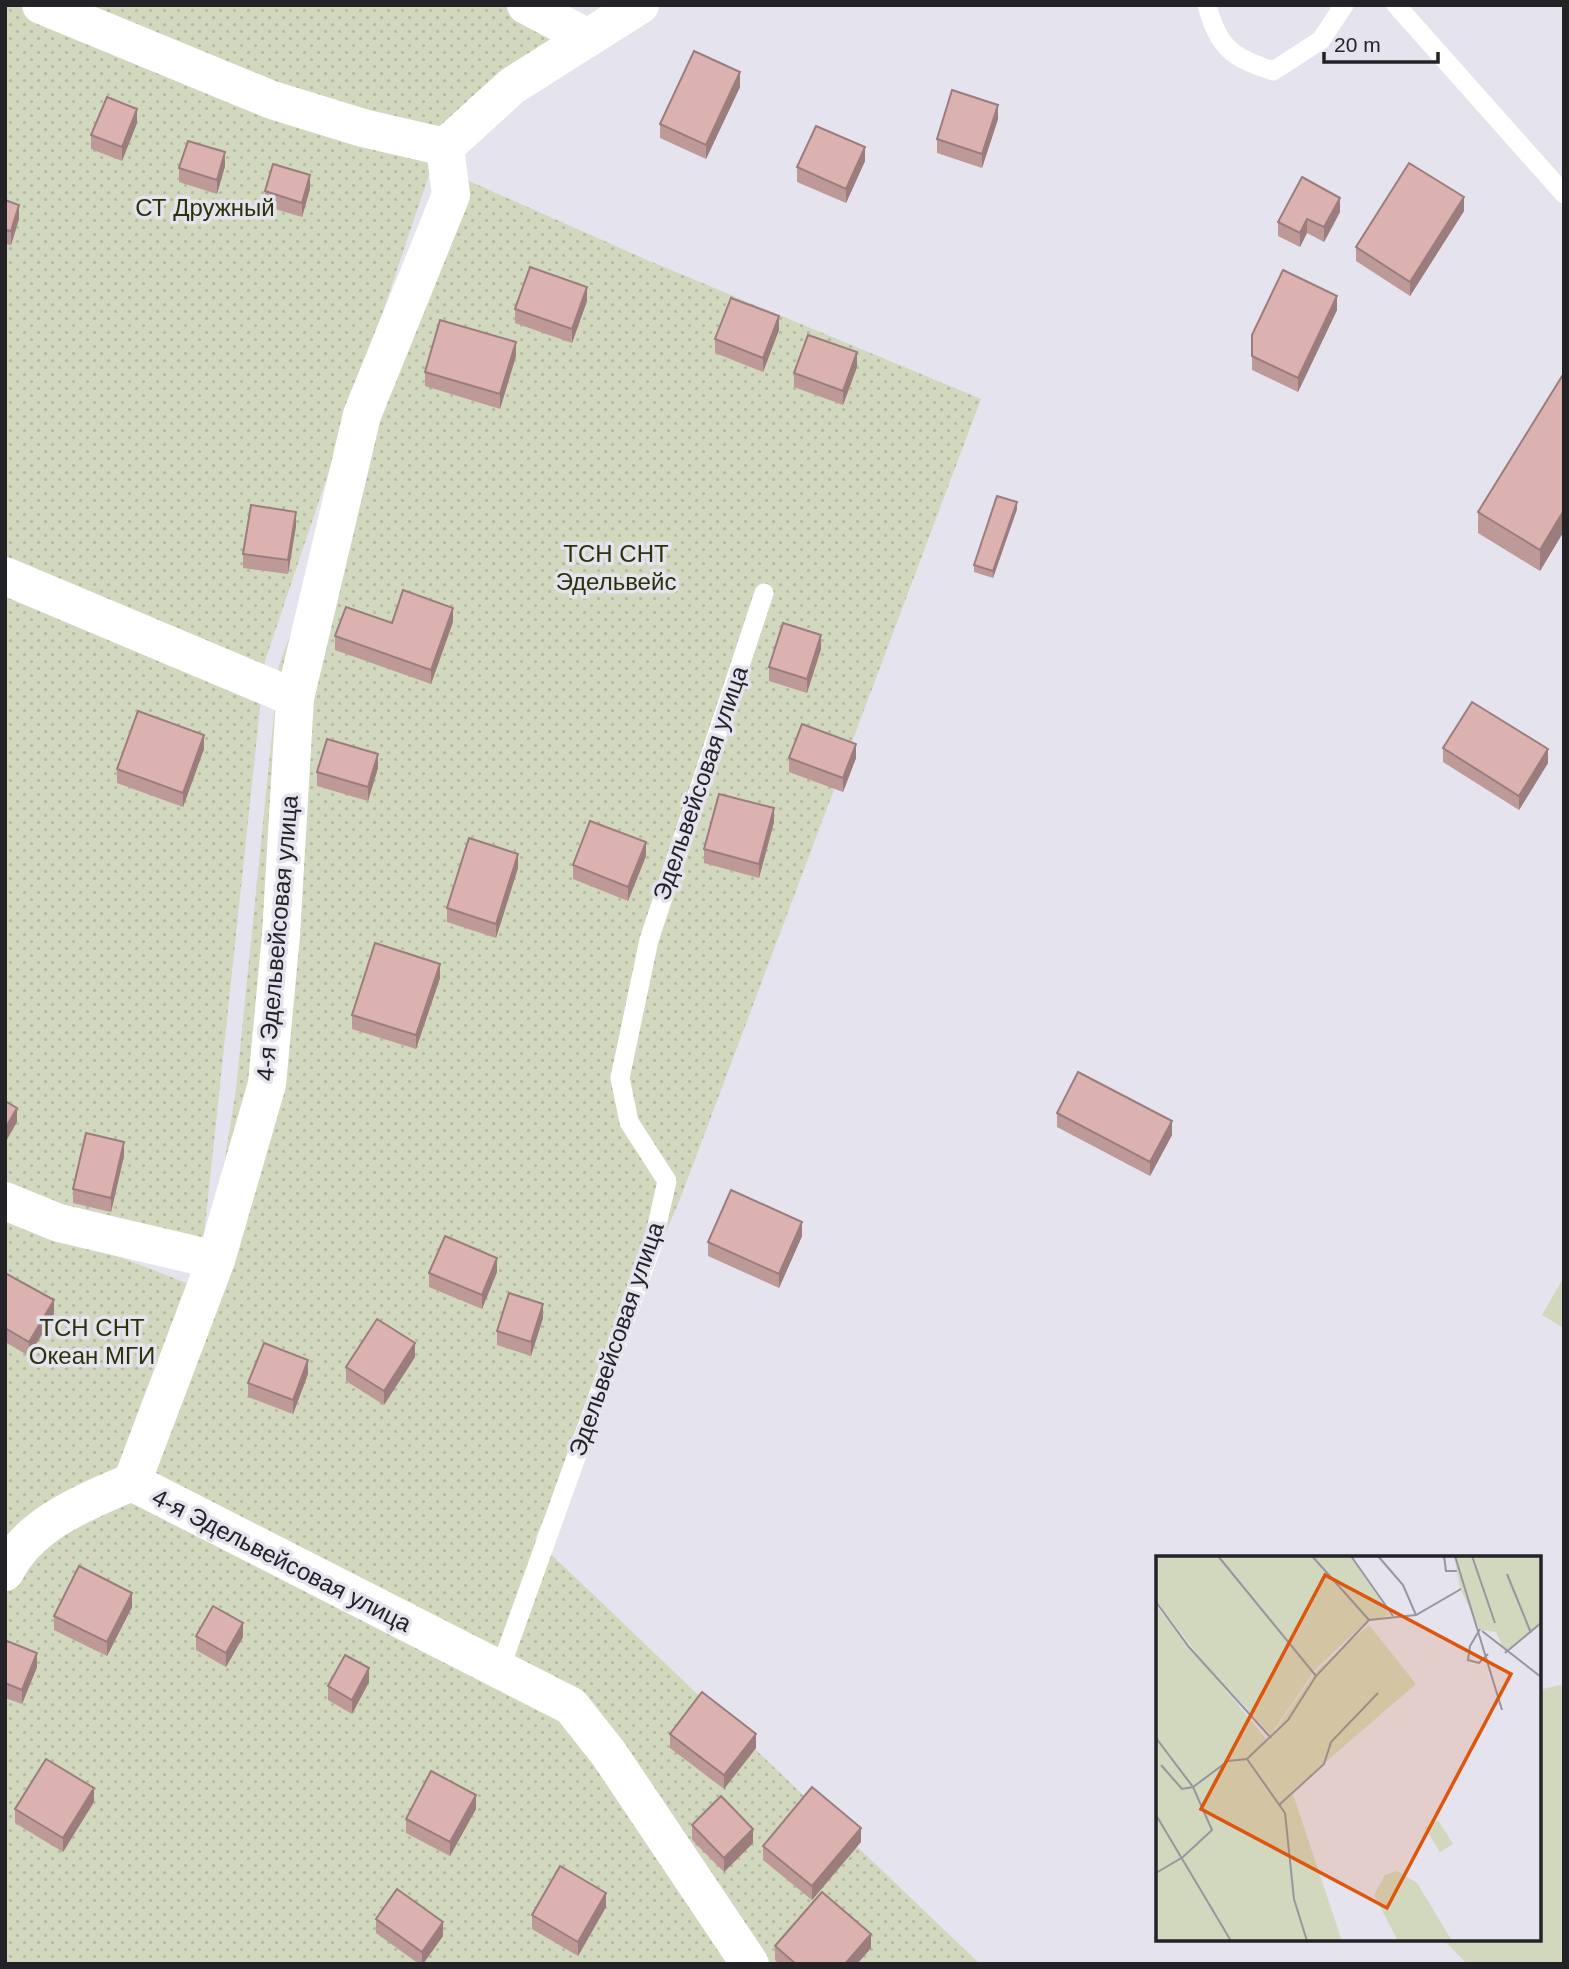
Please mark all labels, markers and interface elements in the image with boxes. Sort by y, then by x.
scale bar [1324,21,1438,65]
text: 20 m [1334,33,1381,56]
park label: СТ Дружный [135,194,275,221]
park label: ТСН СНТ Эдельвейс [556,540,676,595]
street label: Эдельвейсовая улица [647,662,753,904]
street label: 4-я Эдельвейсовая улица [251,793,303,1082]
street label: Эдельвейсовая улица [563,1218,669,1460]
park label: ТСН СНТ Океан МГИ [29,1314,155,1369]
street label: 4-я Эдельвейсовая улица [148,1483,416,1637]
inset map [1156,1556,1541,1941]

